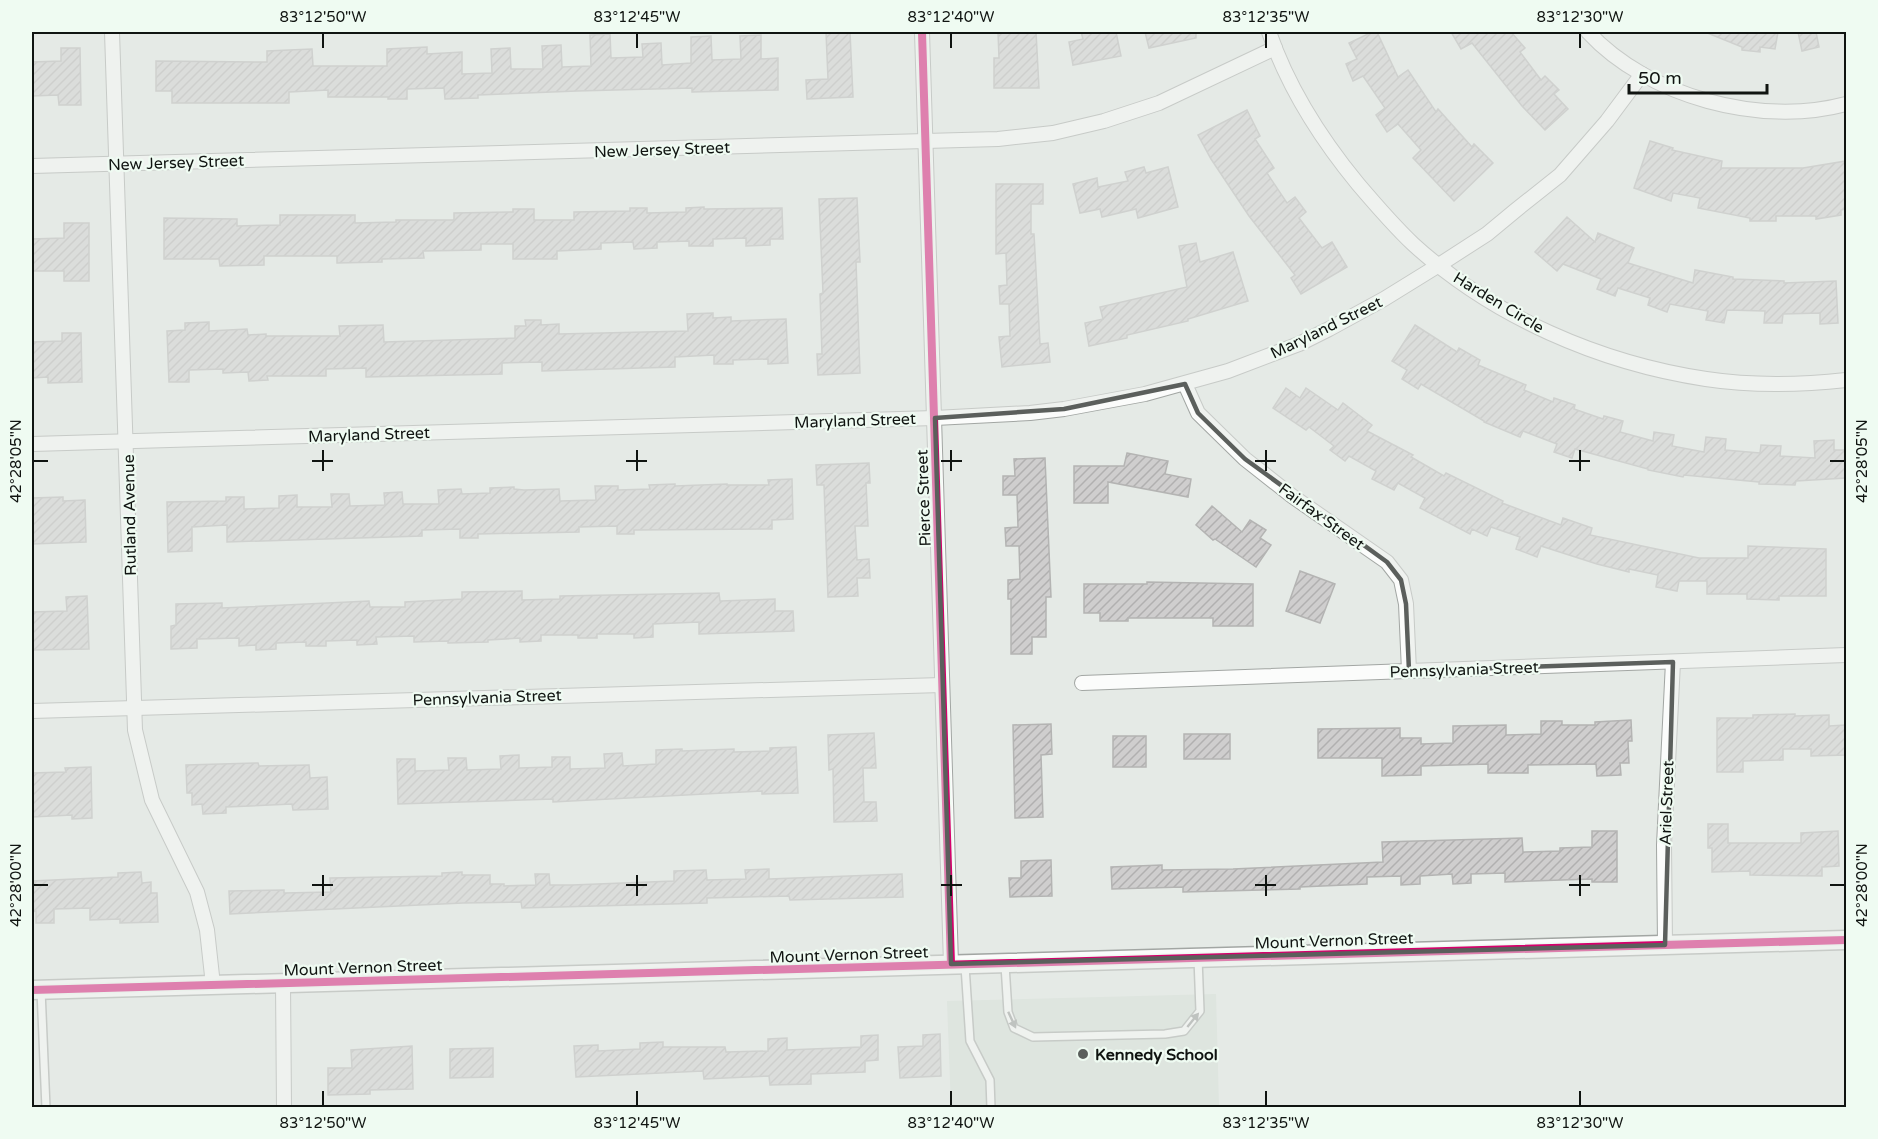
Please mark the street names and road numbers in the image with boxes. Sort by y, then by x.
street label: New Jersey Street [594,138,730,162]
street label: New Jersey Street [108,151,244,175]
street label: Harden Circle [1449,268,1548,338]
street label: Maryland Street [1267,292,1386,364]
street label: Maryland Street [794,409,916,433]
street label: Maryland Street [308,423,430,447]
street label: Pierce Street [912,449,936,547]
street label: Rutland Avenue [119,454,141,576]
street label: Fairfax Street [1275,479,1368,555]
street label: Pennsylvania Street [1389,657,1539,683]
street label: Pennsylvania Street [412,685,562,711]
street label: Ariel Street [1656,760,1678,846]
street label: Mount Vernon Street [1254,928,1414,954]
street label: Mount Vernon Street [769,942,929,968]
street label: Mount Vernon Street [283,955,443,981]

